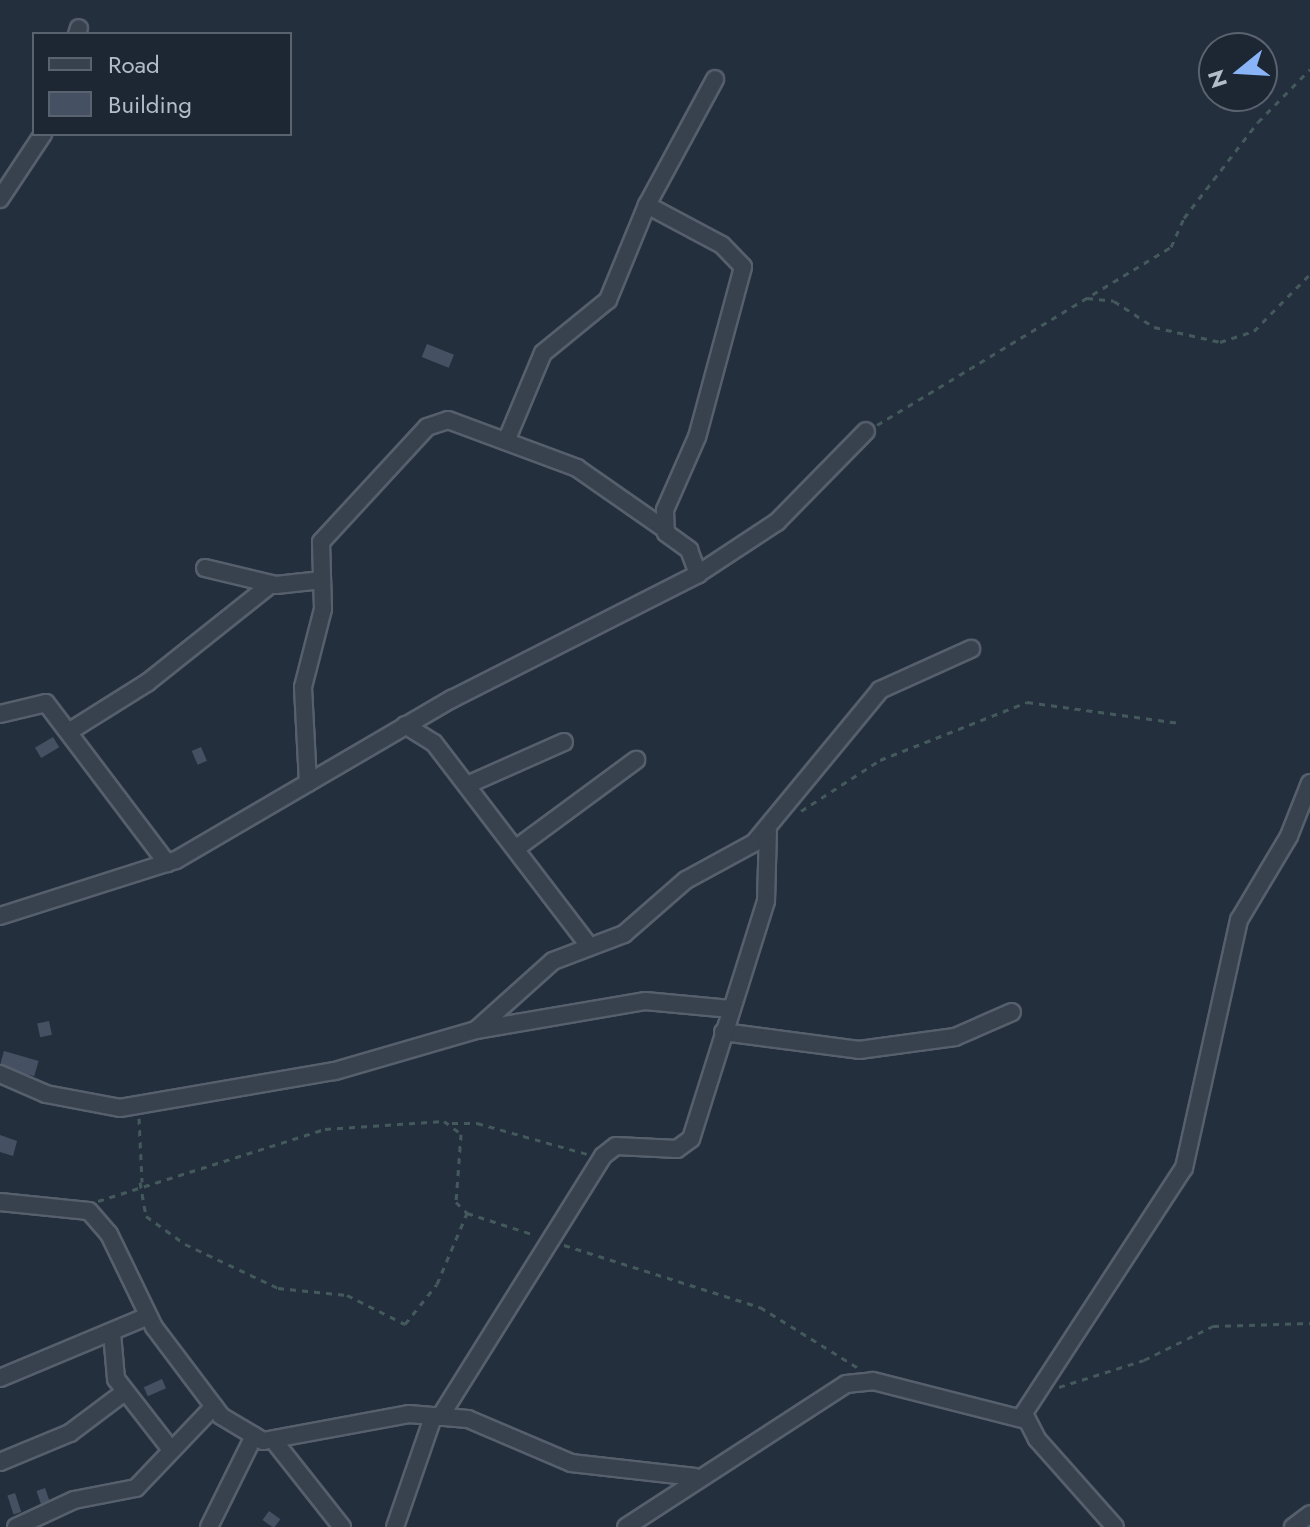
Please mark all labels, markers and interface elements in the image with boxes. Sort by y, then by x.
legend [32,32,292,136]
north arrow [1198,32,1278,112]
text: Road [108,47,160,82]
text: N [1199,66,1235,92]
text: Building [108,87,192,122]

